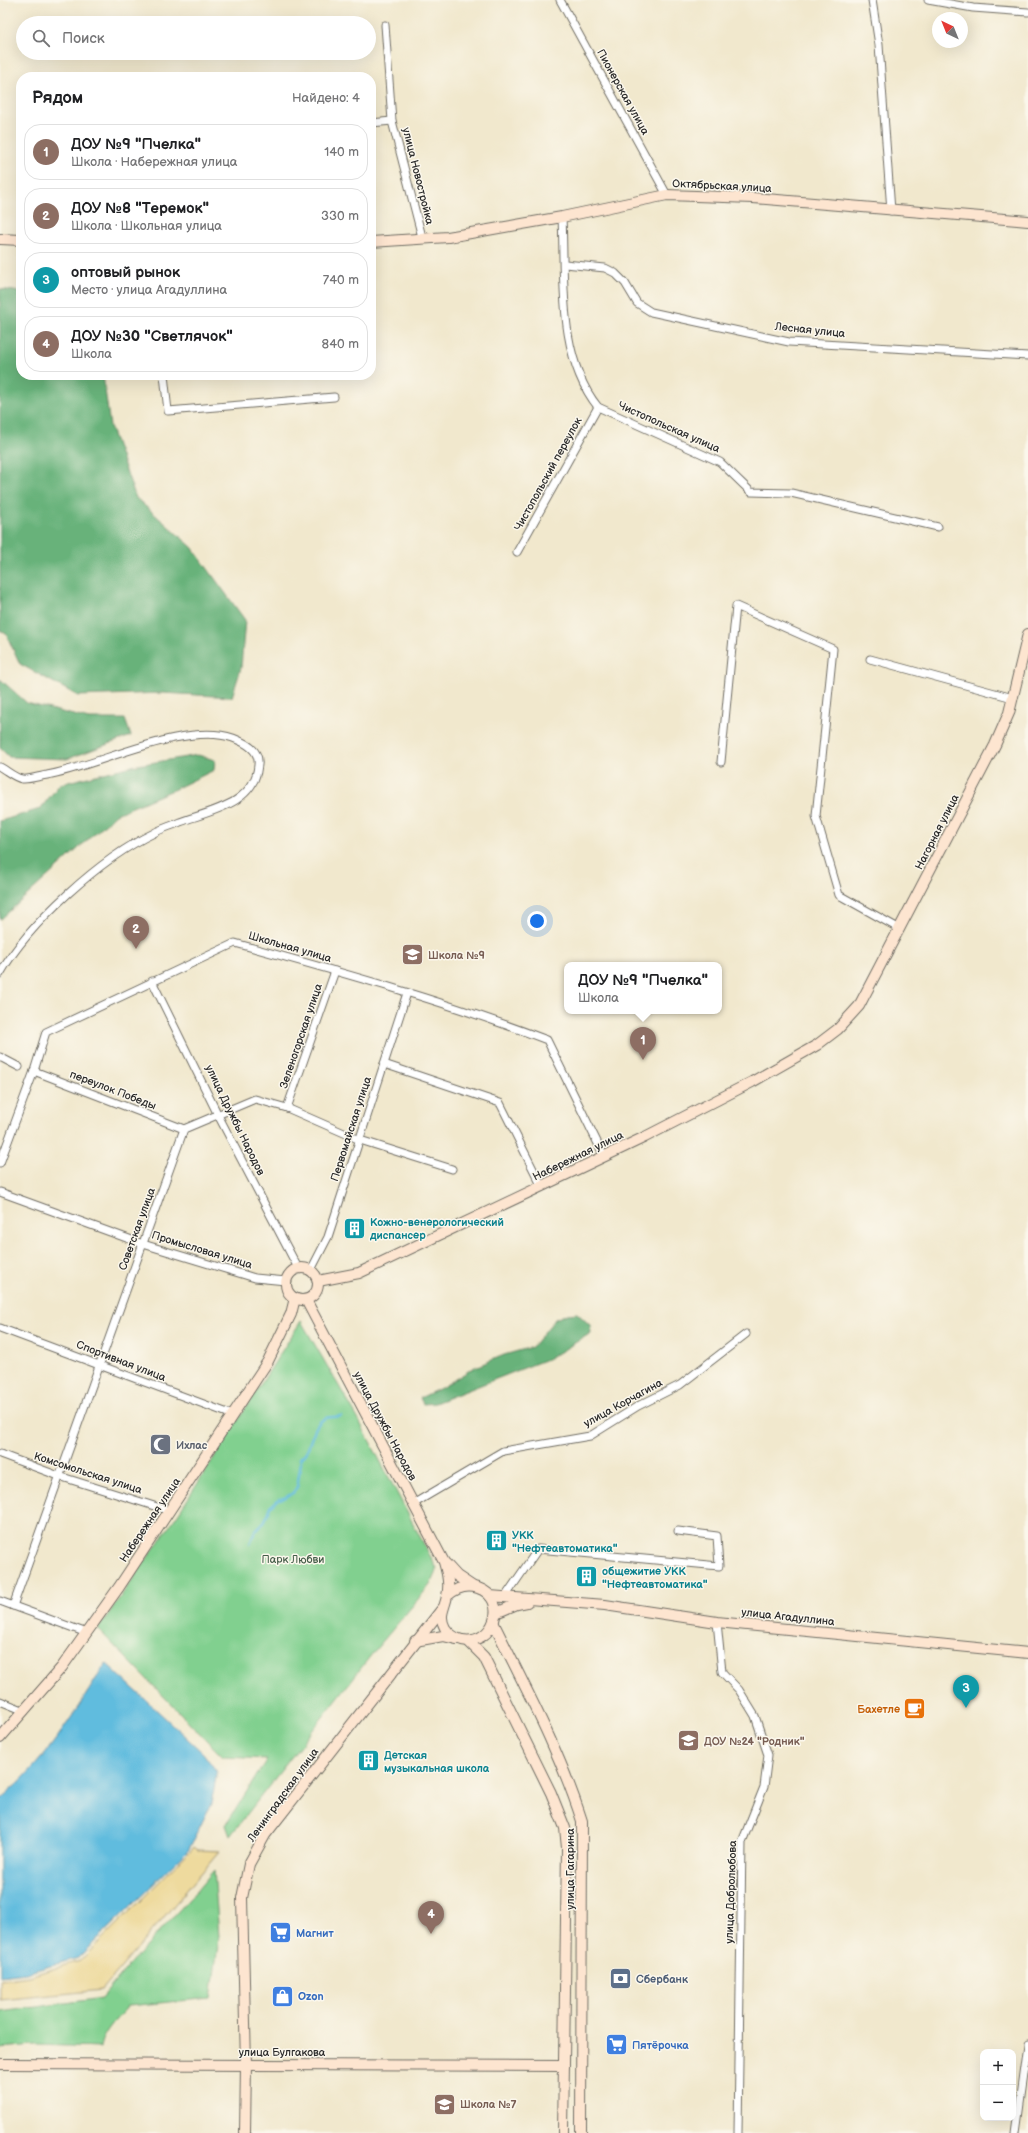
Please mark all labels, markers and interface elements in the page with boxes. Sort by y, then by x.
north arrow [932,12,968,48]
search box [16,16,376,60]
icon: search [30,27,52,49]
text: Поиск [62,29,105,48]
street label: Пионерская улица [594,47,652,137]
text: Рядом [32,88,83,108]
text: Найдено: 4 [292,90,360,106]
street label: улица Новостройка [400,126,436,226]
text: ДОУ №9 "Пчелка" [71,135,201,154]
text: 1 [43,144,49,160]
text: 140 m [324,144,359,160]
text: Школа · Набережная улица [71,154,238,170]
street label: Октябрьская улица [672,177,773,195]
text: ДОУ №8 "Теремок" [71,199,209,218]
text: 2 [42,208,50,224]
text: 330 m [321,208,359,224]
text: Школа · Школьная улица [71,218,222,234]
text: оптовый рынок [71,263,180,282]
text: 3 [42,272,50,288]
text: 740 m [323,272,359,288]
text: Место · улица Агадуллина [71,282,227,298]
street label: Лесная улица [773,320,846,340]
text: ДОУ №30 "Светлячок" [71,327,233,346]
text: 4 [42,336,50,352]
text: 840 m [322,336,359,352]
text: Школа [71,346,112,362]
street label: Чистопольская улица [616,399,722,456]
street label: Чистопольский переулок [511,415,585,533]
street label: Нагорная улица [912,792,962,872]
your location [527,911,547,931]
pin: 2 [123,916,149,949]
street label: Школьная улица [247,929,334,965]
school or university icon: Школа №9 [399,942,425,968]
place label: Школа №9 [428,949,485,962]
popup [564,962,722,1014]
text: ДОУ №9 "Пчелка" [578,971,708,990]
street label: Зеленогорская улица [277,981,325,1090]
text: Школа [578,990,619,1006]
pin: 1 [630,1027,656,1060]
street label: улица Дружбы Народов [203,1063,268,1178]
street label: переулок Победы [68,1068,158,1112]
street label: Первомайская улица [328,1075,374,1183]
street label: Набережная улица [531,1128,626,1184]
street label: Советская улица [116,1185,158,1272]
building icon: Кожно-венерологический диспансер [342,1215,368,1241]
place label: Кожно-венерологический диспансер [369,1216,504,1242]
street label: Промысловая улица [150,1229,254,1272]
street label: Спортивная улица [74,1338,168,1384]
street label: улица Дружбы Народов [351,1369,419,1483]
street label: улица Корчагина [581,1376,665,1430]
mosque icon: Ихлас [148,1432,174,1458]
place label: Ихлас [176,1439,208,1452]
street label: Комсомольская улица [32,1449,144,1497]
street label: Набережная улица [117,1475,183,1565]
building icon: УКК "Нефтеавтоматика" [483,1528,509,1554]
place label: УКК "Нефтеавтоматика" [512,1529,618,1555]
park label: Парк Любви [262,1553,324,1566]
building icon: общежитие УКК "Нефтеавтоматика" [573,1564,599,1590]
place label: общежитие УКК "Нефтеавтоматика" [602,1565,708,1591]
street label: улица Агадуллина [741,1606,836,1628]
pin: 3 [953,1675,979,1708]
cafe icon: Бахетле [902,1696,928,1722]
place label: Бахетле [857,1703,900,1716]
school or university icon: ДОУ №24 "Родник" [675,1728,701,1754]
place label: ДОУ №24 "Родник" [704,1735,805,1748]
street label: Ленинградская улица [244,1745,322,1845]
building icon: Детская музыкальная школа [356,1748,382,1774]
place label: Детская музыкальная школа [384,1749,490,1775]
street label: улица Гагарина [564,1828,577,1910]
street label: улица Добролюбова [723,1840,739,1944]
pin: 4 [418,1901,444,1934]
supermarket icon: Магнит [268,1920,294,1946]
place label: Магнит [296,1927,335,1940]
bank icon: Сбербанк [607,1966,633,1992]
place label: Сбербанк [636,1973,688,1986]
shop icon: Ozon [270,1983,296,2009]
place label: Ozon [298,1990,324,2003]
supermarket icon: Пятёрочка [603,2032,629,2058]
place label: Пятёрочка [632,2039,689,2052]
street label: улица Булгакова [239,2046,326,2059]
map controls [980,2049,1016,2121]
button: + [980,2049,1016,2085]
button: − [980,2085,1016,2121]
school or university icon: Школа №7 [432,2091,458,2117]
place label: Школа №7 [460,2098,516,2111]

